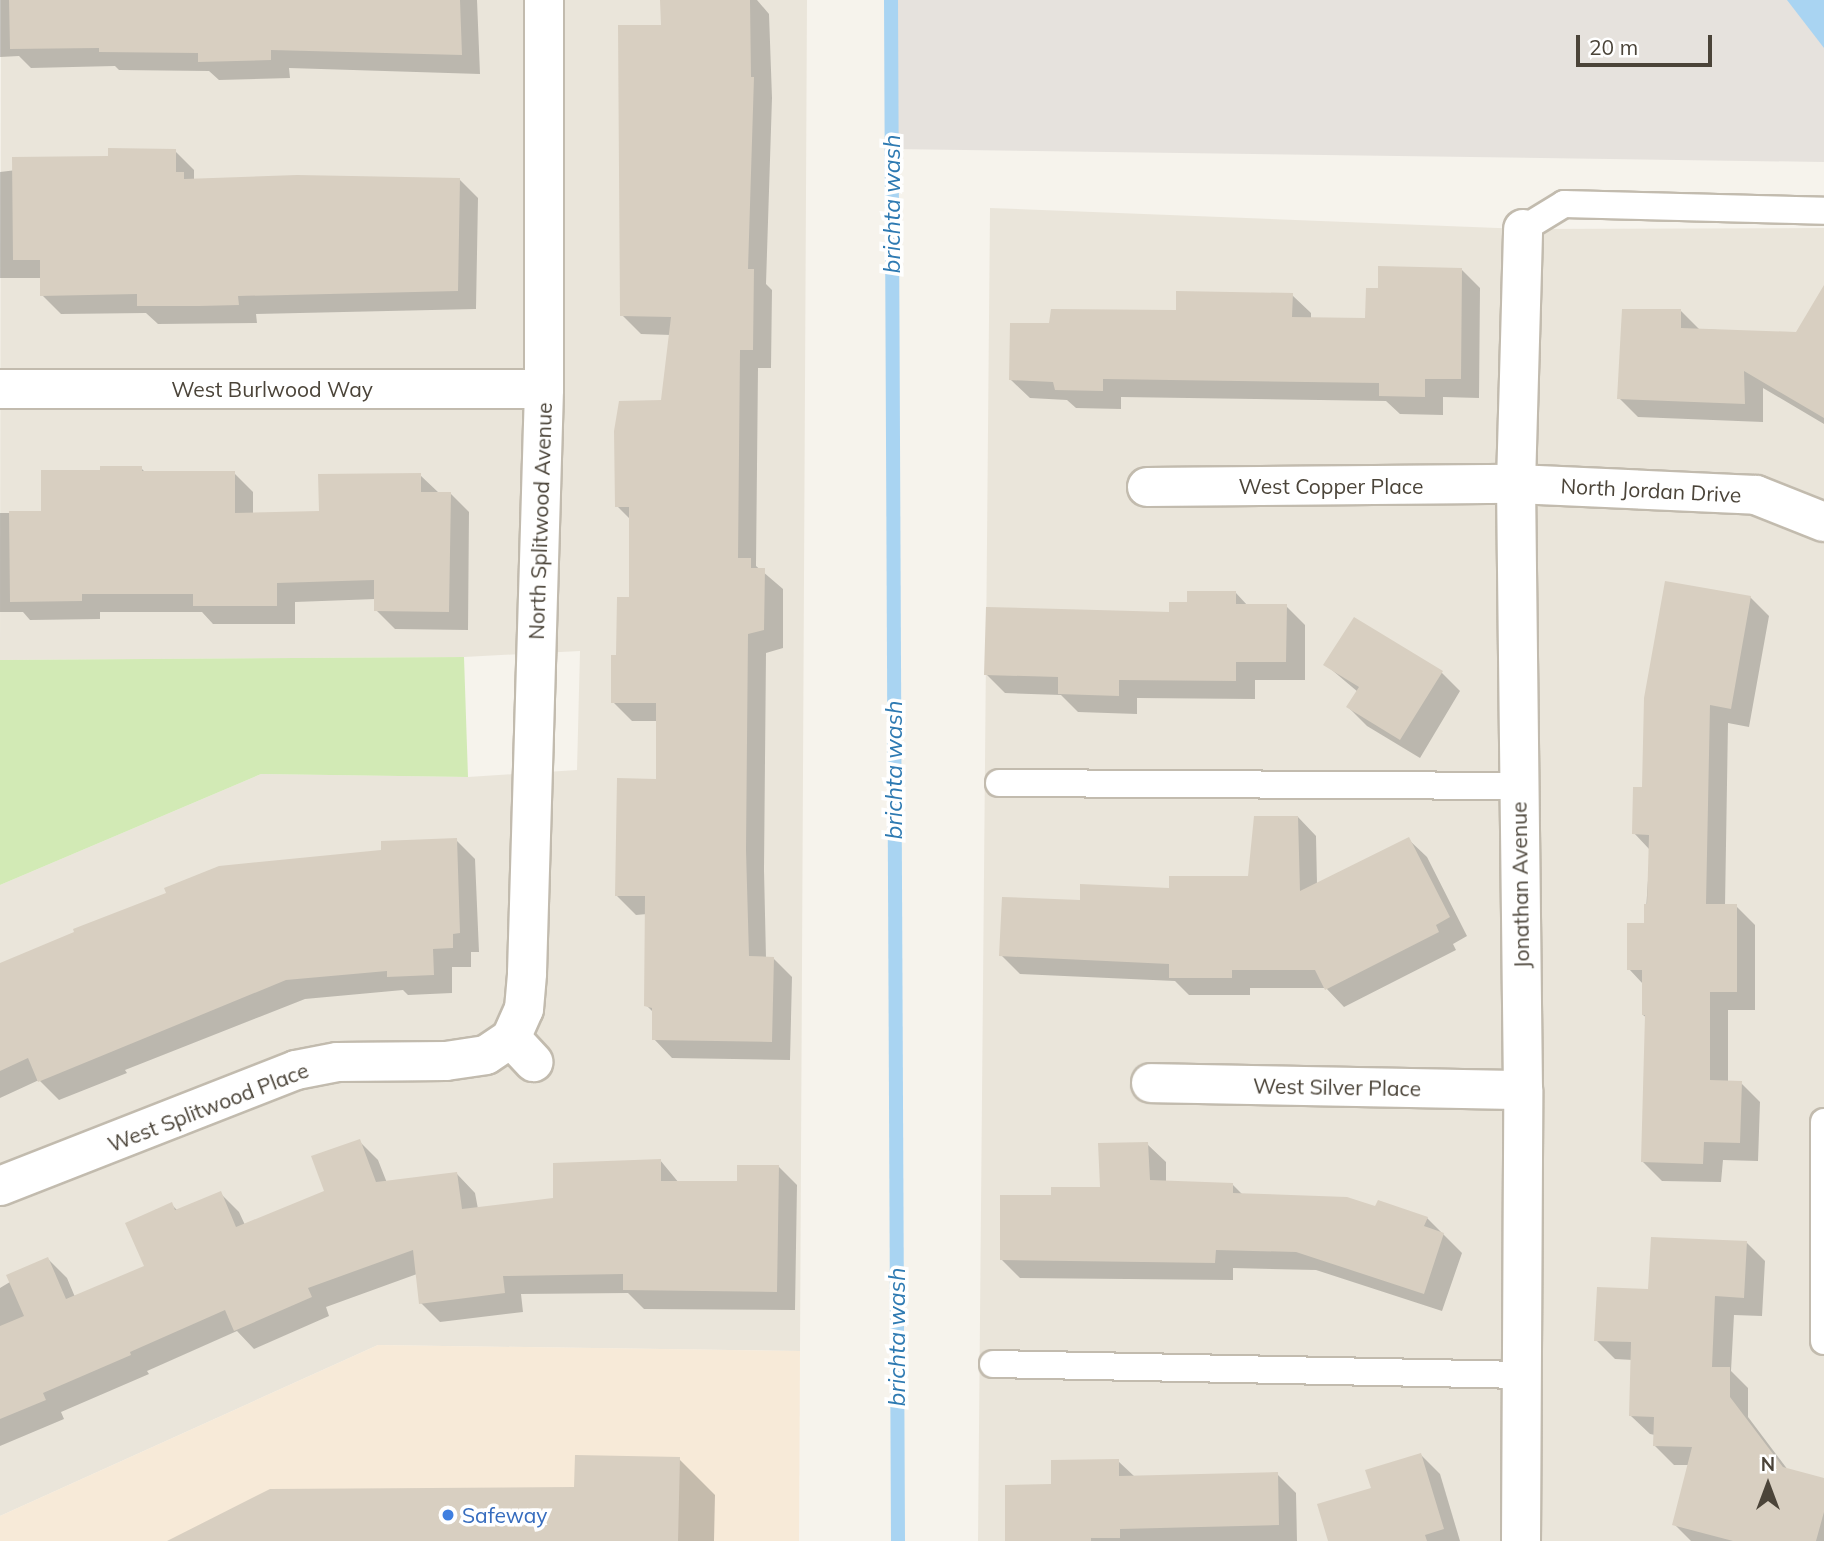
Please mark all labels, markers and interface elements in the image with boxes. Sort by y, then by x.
scale bar [1579,21,1716,65]
text: 20 m [1589,34,1638,60]
water label: brichta wash [878,135,906,273]
street label: West Burlwood Way [171,376,373,402]
street label: North Splitwood Avenue [523,402,557,640]
street label: West Copper Place [1239,473,1423,499]
street label: North Jordan Drive [1560,473,1742,507]
water label: brichta wash [880,701,908,839]
street label: Jonathan Avenue [1506,801,1534,969]
street label: West Splitwood Place [104,1057,312,1157]
street label: West Silver Place [1253,1073,1421,1101]
water label: brichta wash [883,1268,911,1406]
north arrow [1733,1450,1803,1520]
text: N [1761,1452,1775,1476]
place label: Safeway [462,1502,547,1528]
marker: Safeway [440,1507,456,1523]

